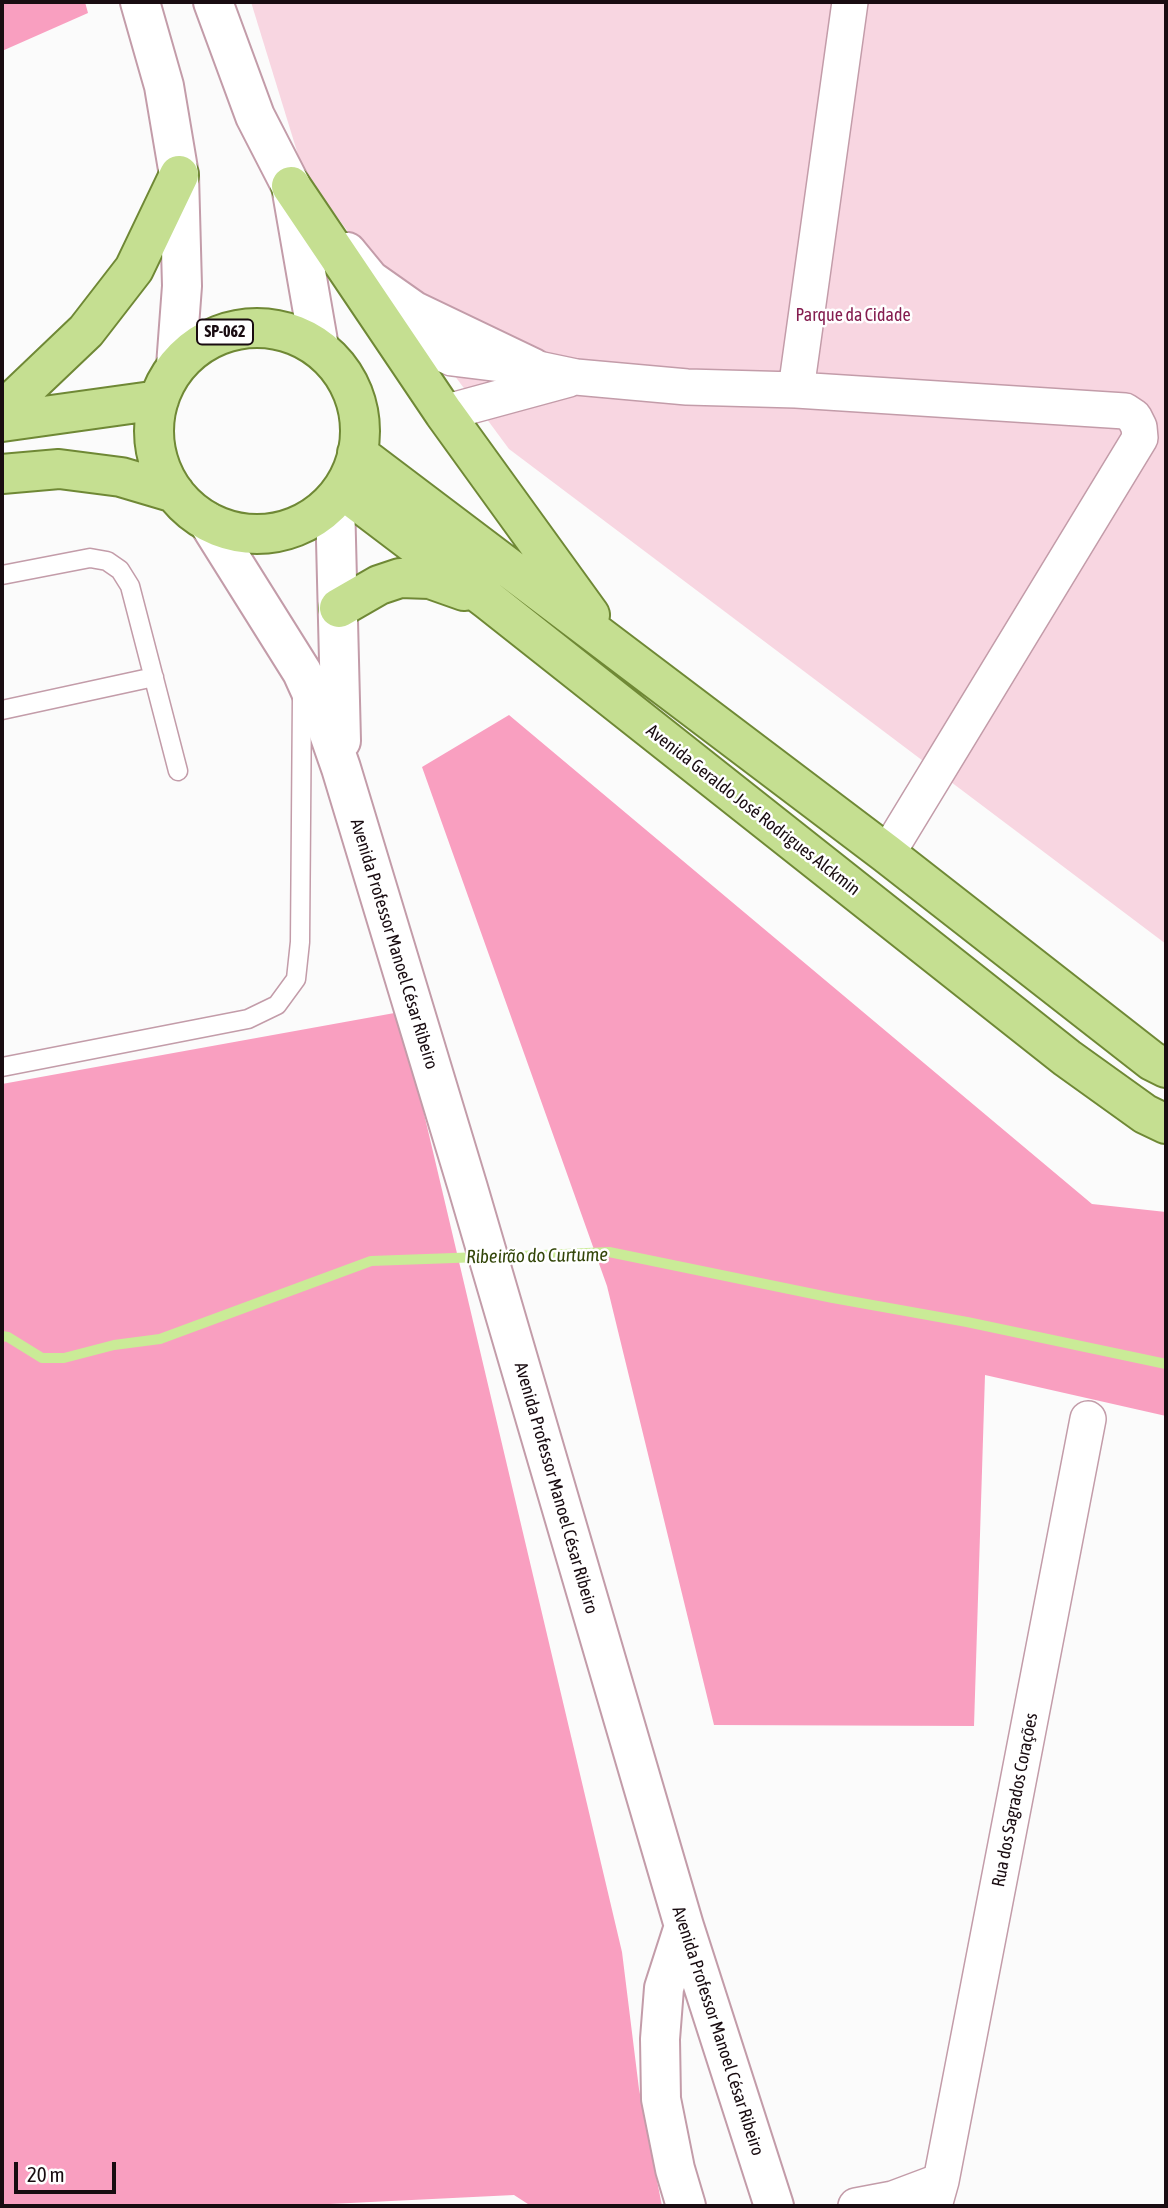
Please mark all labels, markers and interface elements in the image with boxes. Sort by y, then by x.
park label: Parque da Cidade [795,304,911,326]
road number: SP-062 [197,320,253,344]
street label: Avenida Geraldo José Rodrigues Alckmin [642,720,864,900]
street label: Avenida Professor Manoel César Ribeiro [346,816,442,1072]
water label: Ribeirão do Curtume [466,1243,608,1269]
street label: Avenida Professor Manoel César Ribeiro [510,1360,602,1616]
street label: Rua dos Sagrados Corações [988,1711,1042,1889]
street label: Avenida Professor Manoel César Ribeiro [667,1904,769,2158]
scale bar [18,2148,119,2192]
text: 20 m [27,2162,65,2186]

